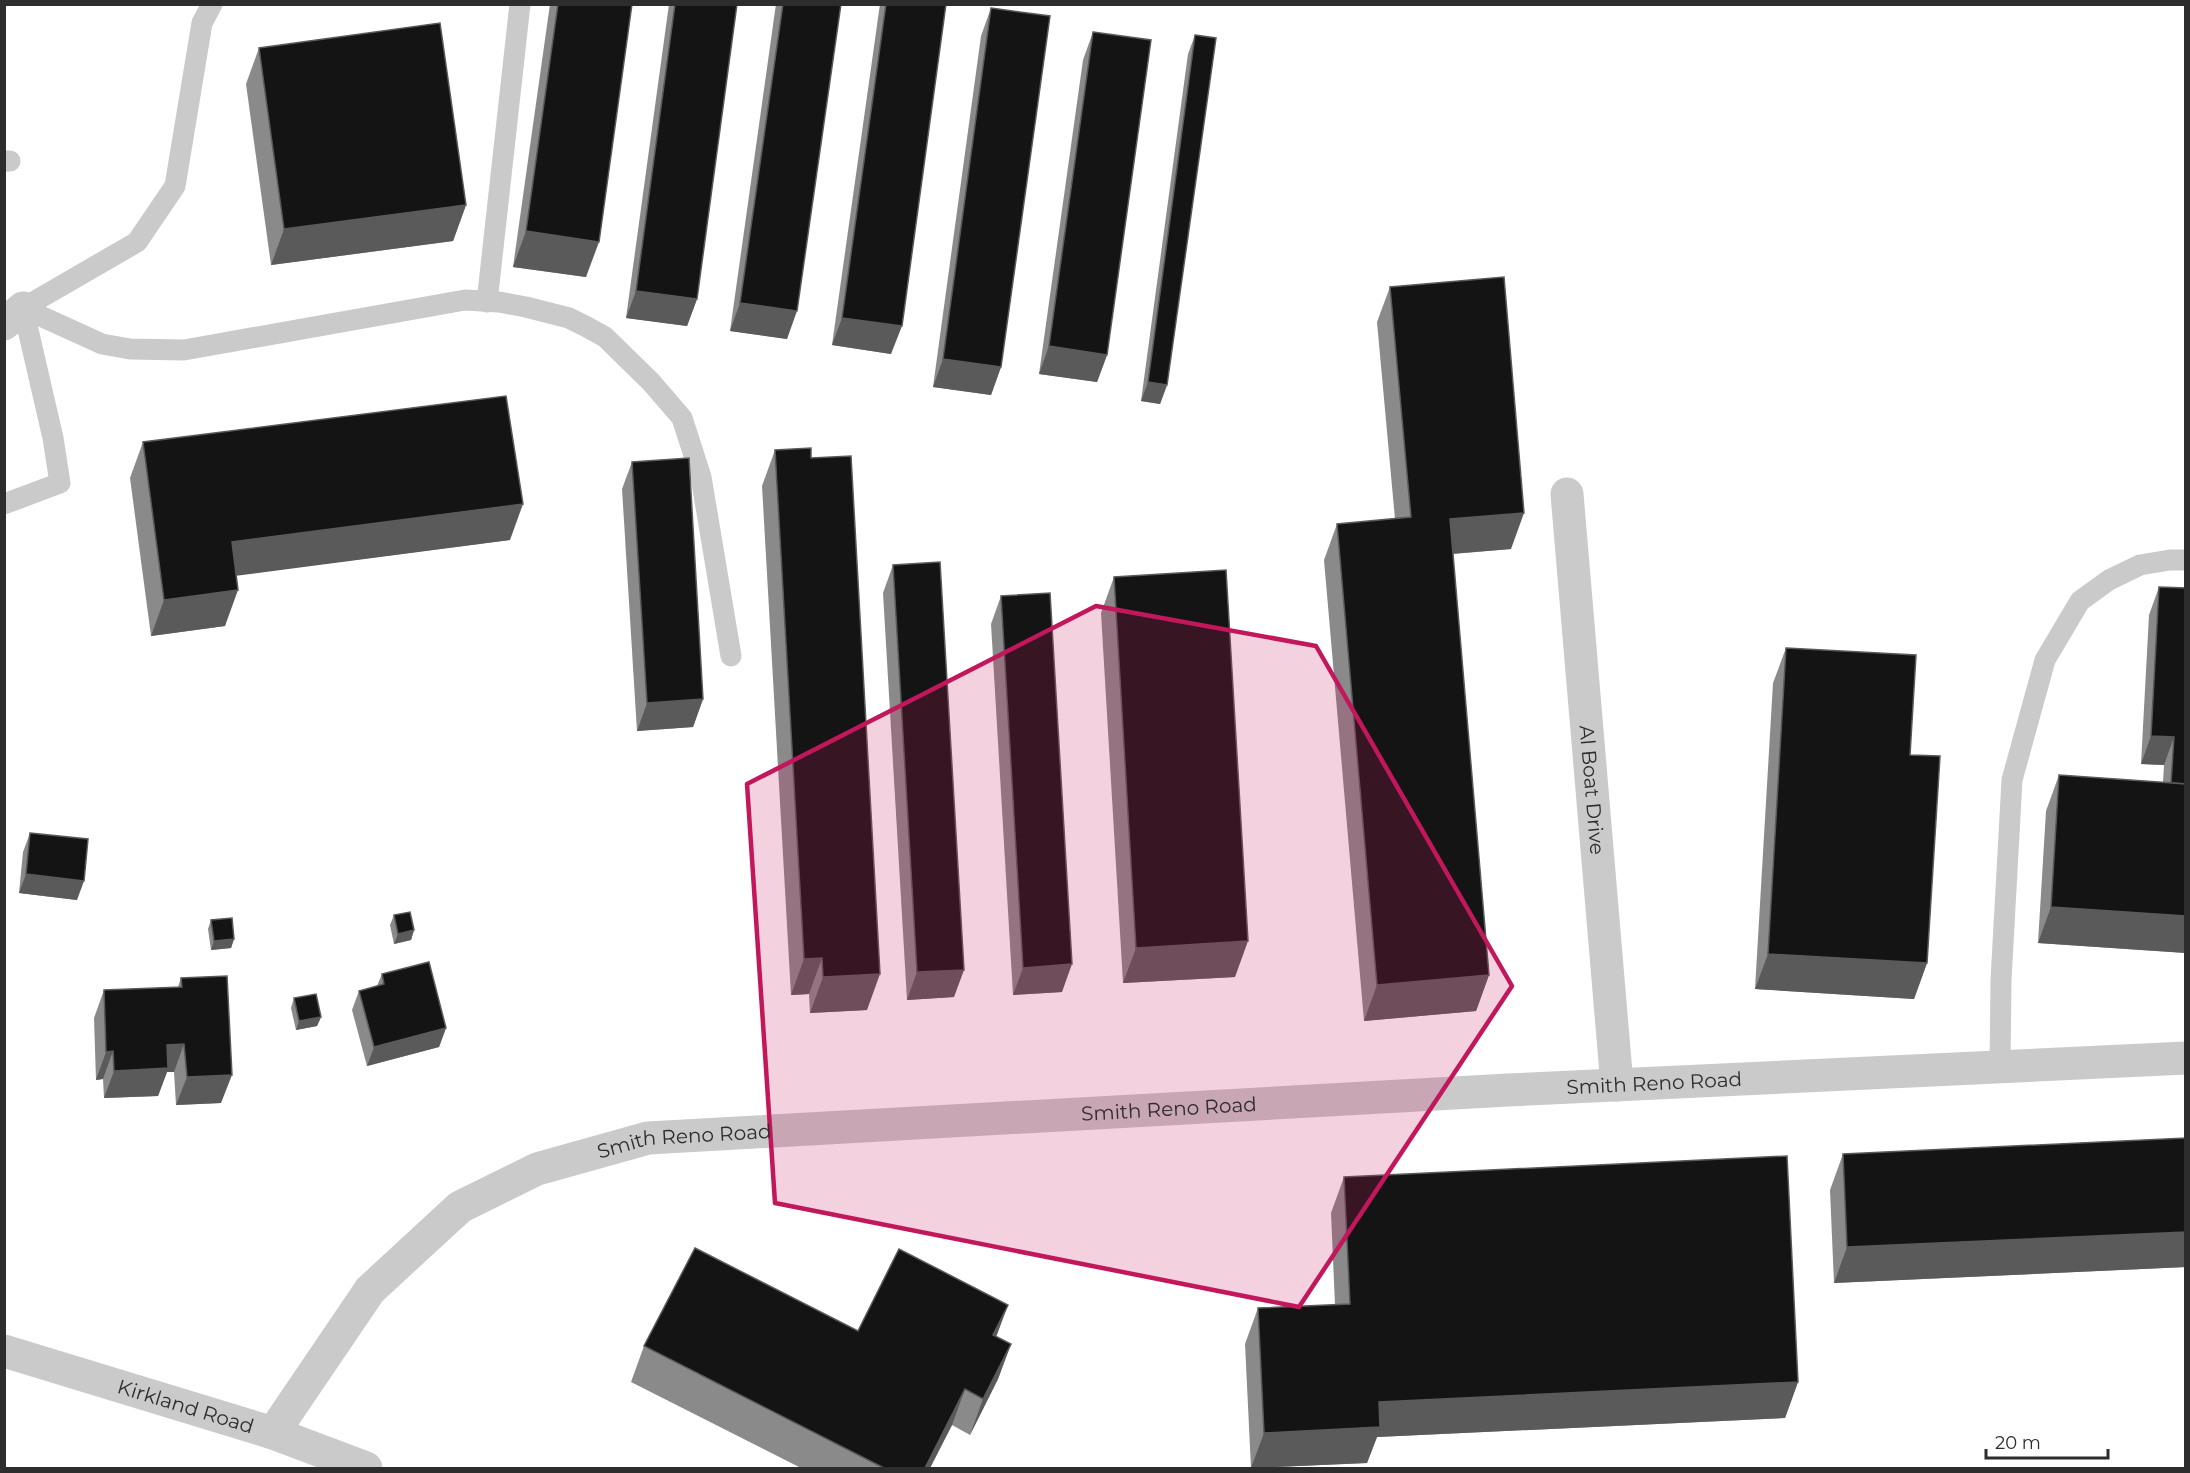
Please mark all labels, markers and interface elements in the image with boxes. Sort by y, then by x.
street label: Al Boat Drive [1575,724,1609,856]
street label: Smith Reno Road [1566,1067,1743,1099]
street label: Smith Reno Road [1080,1092,1257,1126]
street label: Smith Reno Road [594,1119,772,1164]
street label: Kirkland Road [115,1374,257,1438]
scale bar [1986,1422,2108,1460]
text: 20 m [1995,1432,2041,1454]

